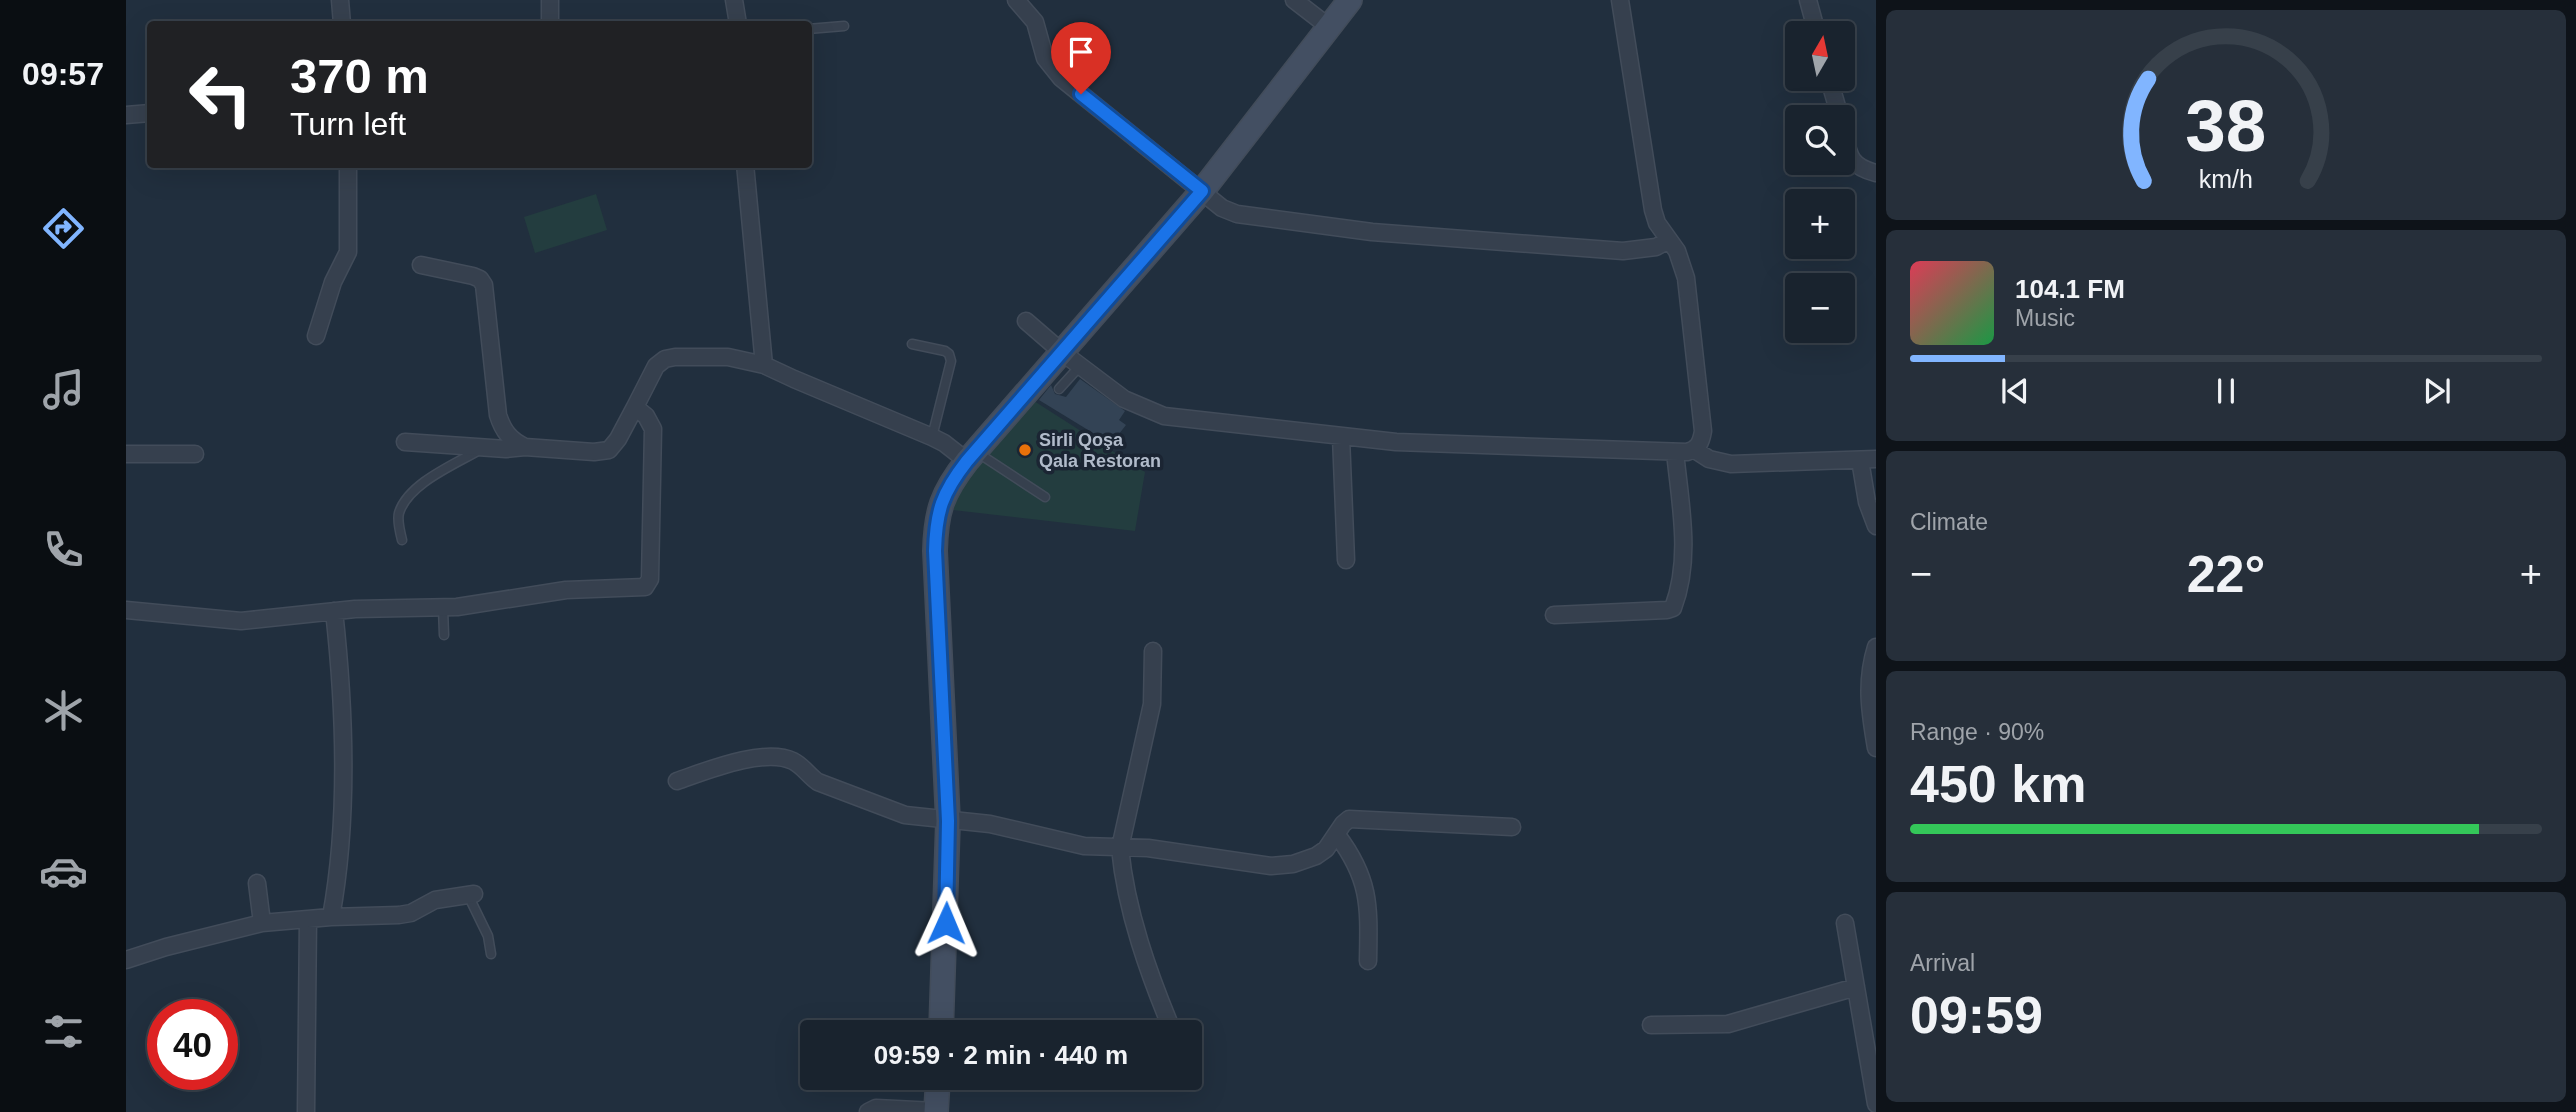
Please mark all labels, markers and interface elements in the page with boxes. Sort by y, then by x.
north arrow [1785,21,1855,91]
map controls [1785,21,1855,343]
pin [1051,22,1111,94]
icon: arrive [1062,33,1100,71]
icon: left [175,49,266,140]
text: 370 m [290,49,429,103]
text: 09:57 [22,56,104,92]
text: 38 [2186,86,2266,167]
button: search [1785,105,1855,175]
text: Turn left [290,106,406,142]
text: km/h [2199,165,2253,193]
button: + [1785,189,1855,259]
icon: directions [39,204,88,253]
button: − [1785,273,1855,343]
text: 104.1 FM [2015,274,2125,304]
text: Music [2015,305,2075,331]
icon: music [39,365,88,414]
icon: previous [1996,372,2034,410]
icon: pause [2207,372,2245,410]
icon: next [2418,372,2456,410]
place label: Sirli Qoşa Qala Restoran [1039,430,1161,471]
marker: Sirli Qoşa Qala Restoran [1017,442,1033,458]
text: Climate [1910,509,1988,535]
icon: phone [39,525,88,574]
text: 22° [2187,545,2265,603]
text: − [1910,553,1932,595]
text: + [2520,553,2542,595]
icon: climate [39,686,88,735]
text: Range · 90% [1910,719,2044,745]
text: 450 km [1910,755,2086,813]
icon: car [39,847,88,896]
position arrow [909,886,983,960]
text: Arrival [1910,950,1975,976]
text: 09:59 [1910,986,2043,1044]
speed limit sign: 40 [147,999,238,1090]
icon: filters [39,1007,88,1056]
text: 09:59 · 2 min · 440 m [874,1040,1128,1070]

